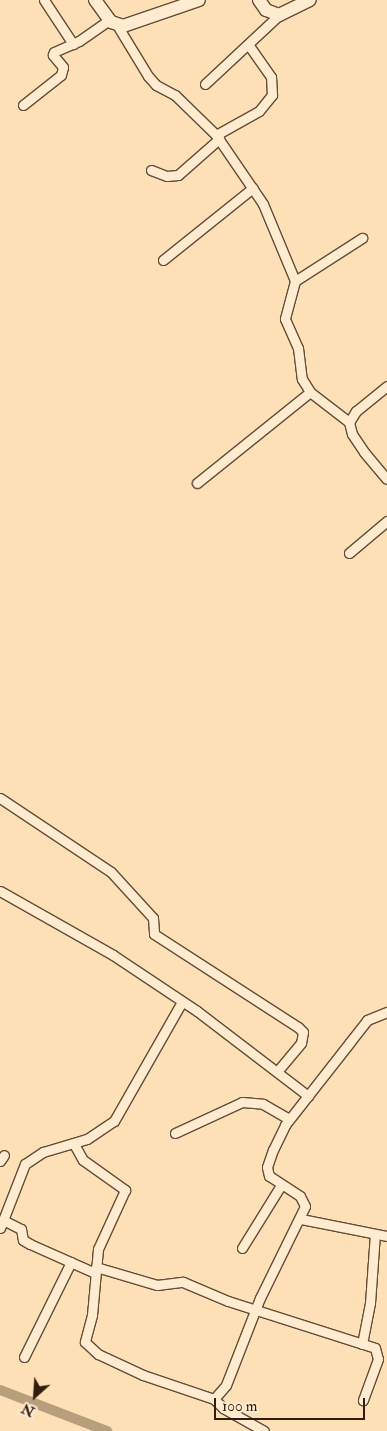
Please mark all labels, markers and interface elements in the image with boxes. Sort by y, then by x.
north arrow [10,1371,60,1421]
scale bar [217,1388,368,1420]
text: 100 m [222,1397,257,1416]
text: N [19,1400,38,1420]

